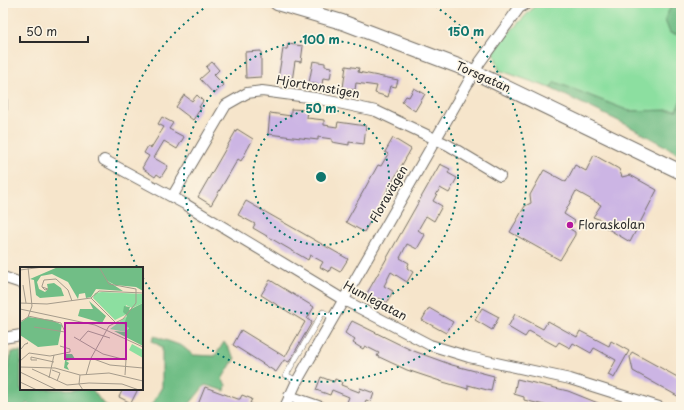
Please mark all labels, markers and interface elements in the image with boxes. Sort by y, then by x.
scale bar [20,18,88,44]
text: 50 m [26,22,57,40]
text: 150 m [448,22,484,40]
text: 100 m [302,30,340,48]
street label: Torsgatan [453,56,514,96]
street label: Hjortronstigen [275,70,361,102]
text: 50 m [305,99,337,117]
street label: Floravägen [365,162,412,225]
centre of rings [314,170,328,184]
place label: Floraskolan [578,215,645,233]
marker: Floraskolan [565,220,575,230]
inset map [20,267,143,390]
street label: Humlegatan [340,276,411,325]

